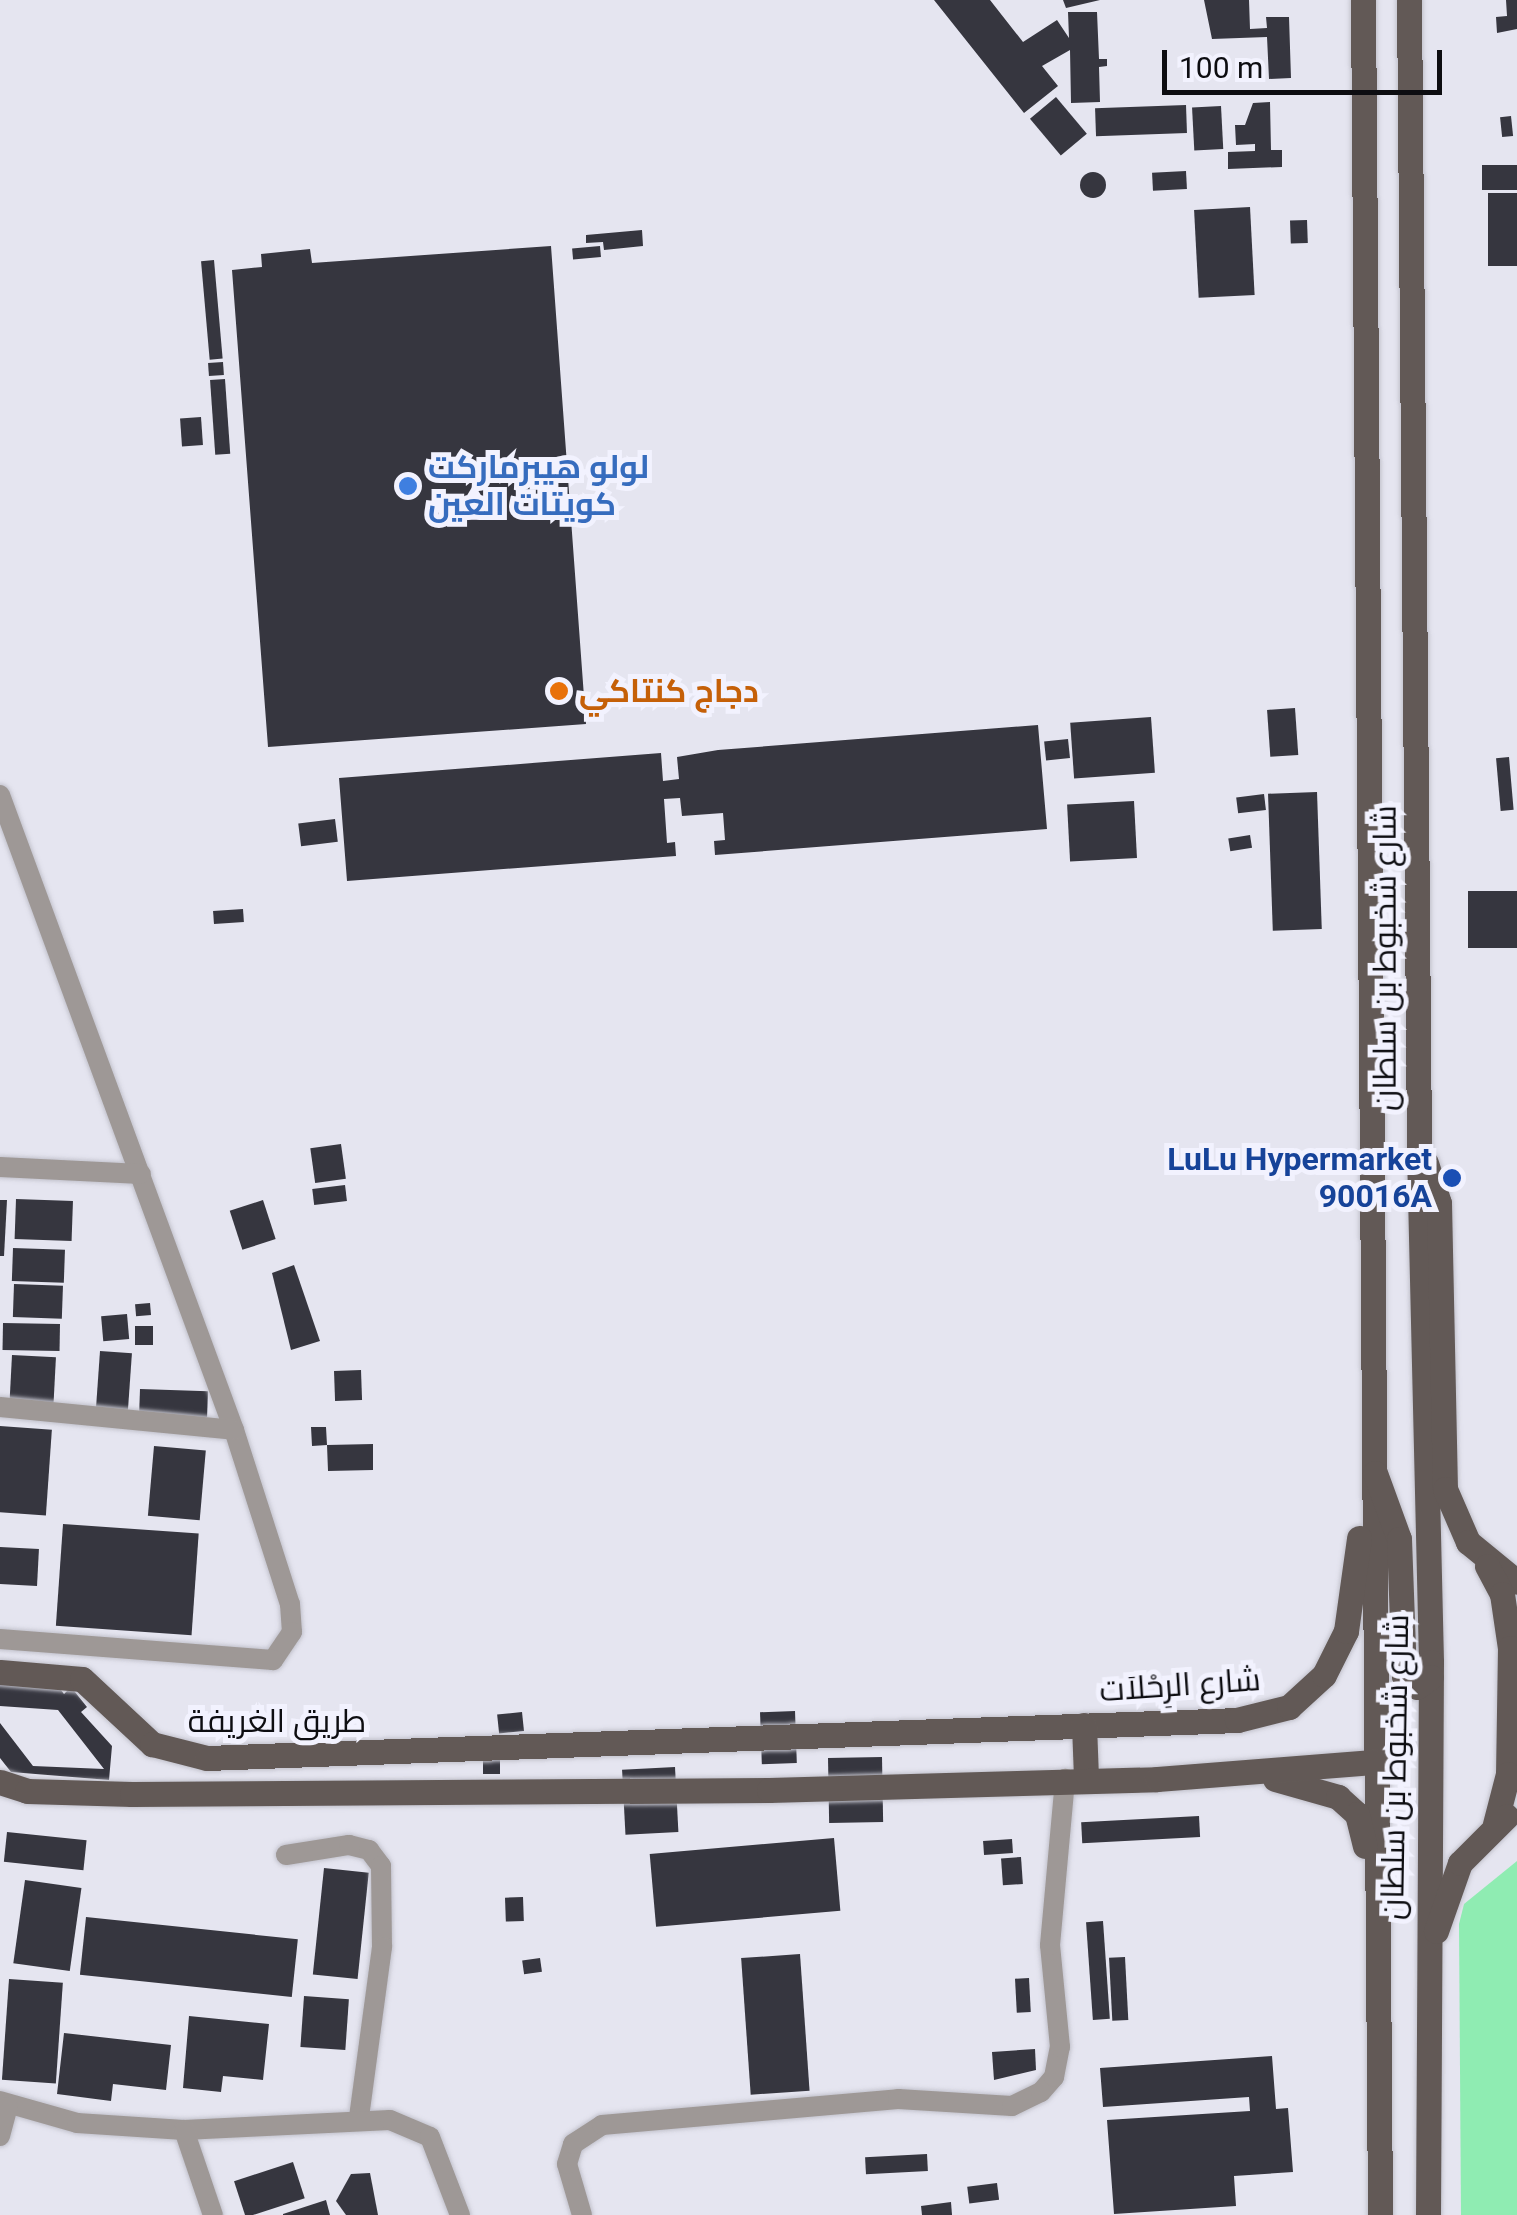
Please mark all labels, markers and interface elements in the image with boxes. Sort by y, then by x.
scale bar [1167,30,1447,92]
text: 100 m [1179,50,1263,85]
place label: لولو هيبرماركت كويتات العين [428,449,649,524]
marker: لولو هيبرماركت كويتات العين [397,475,419,497]
place label: دجاج كنتاكي [579,672,759,710]
marker: دجاج كنتاكي [548,680,570,702]
street label: شارع شخبوط بن سلطان [1366,805,1404,1111]
place label: LuLu Hypermarket 90016A [1167,1141,1432,1216]
marker: LuLu Hypermarket 90016A [1441,1167,1463,1189]
street label: شارع شخبوط بن سلطان [1373,1614,1417,1920]
street label: شارع الرِحْلاَت [1098,1660,1262,1710]
street label: طريق الغريفة [188,1702,366,1740]

